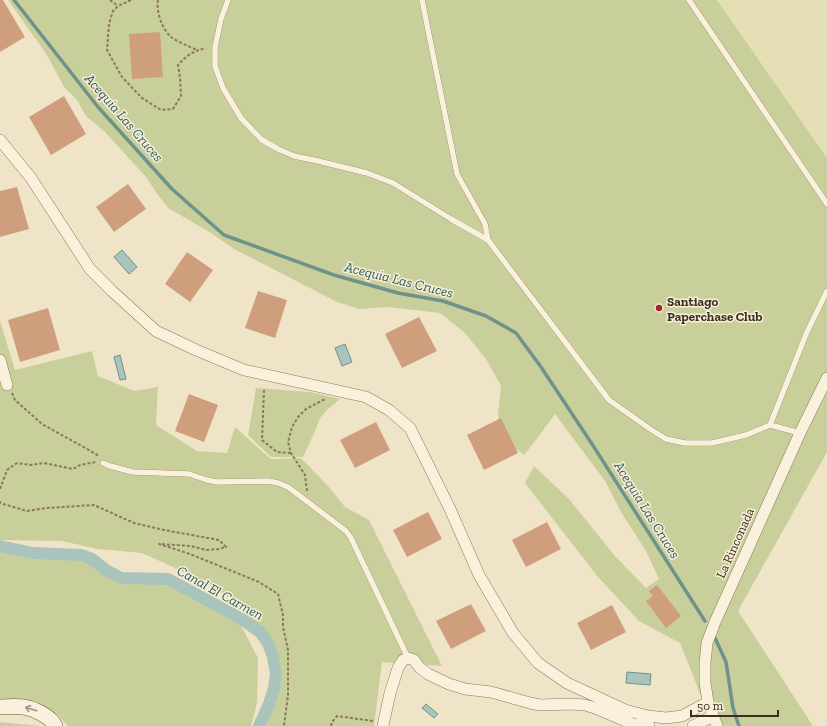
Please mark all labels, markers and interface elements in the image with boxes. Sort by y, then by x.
water label: Acequia Las Cruces [80,70,167,166]
water label: Acequia Las Cruces [342,258,455,302]
place label: Santiago Paperchase Club [667,294,763,324]
marker: Santiago Paperchase Club [654,303,664,313]
water label: Acequia Las Cruces [610,457,684,562]
street label: La Rinconada [713,505,757,580]
water label: Canal El Carmen [174,562,266,624]
scale bar [691,692,778,718]
text: 50 m [697,699,724,713]
one-way arrow [24,705,37,712]

